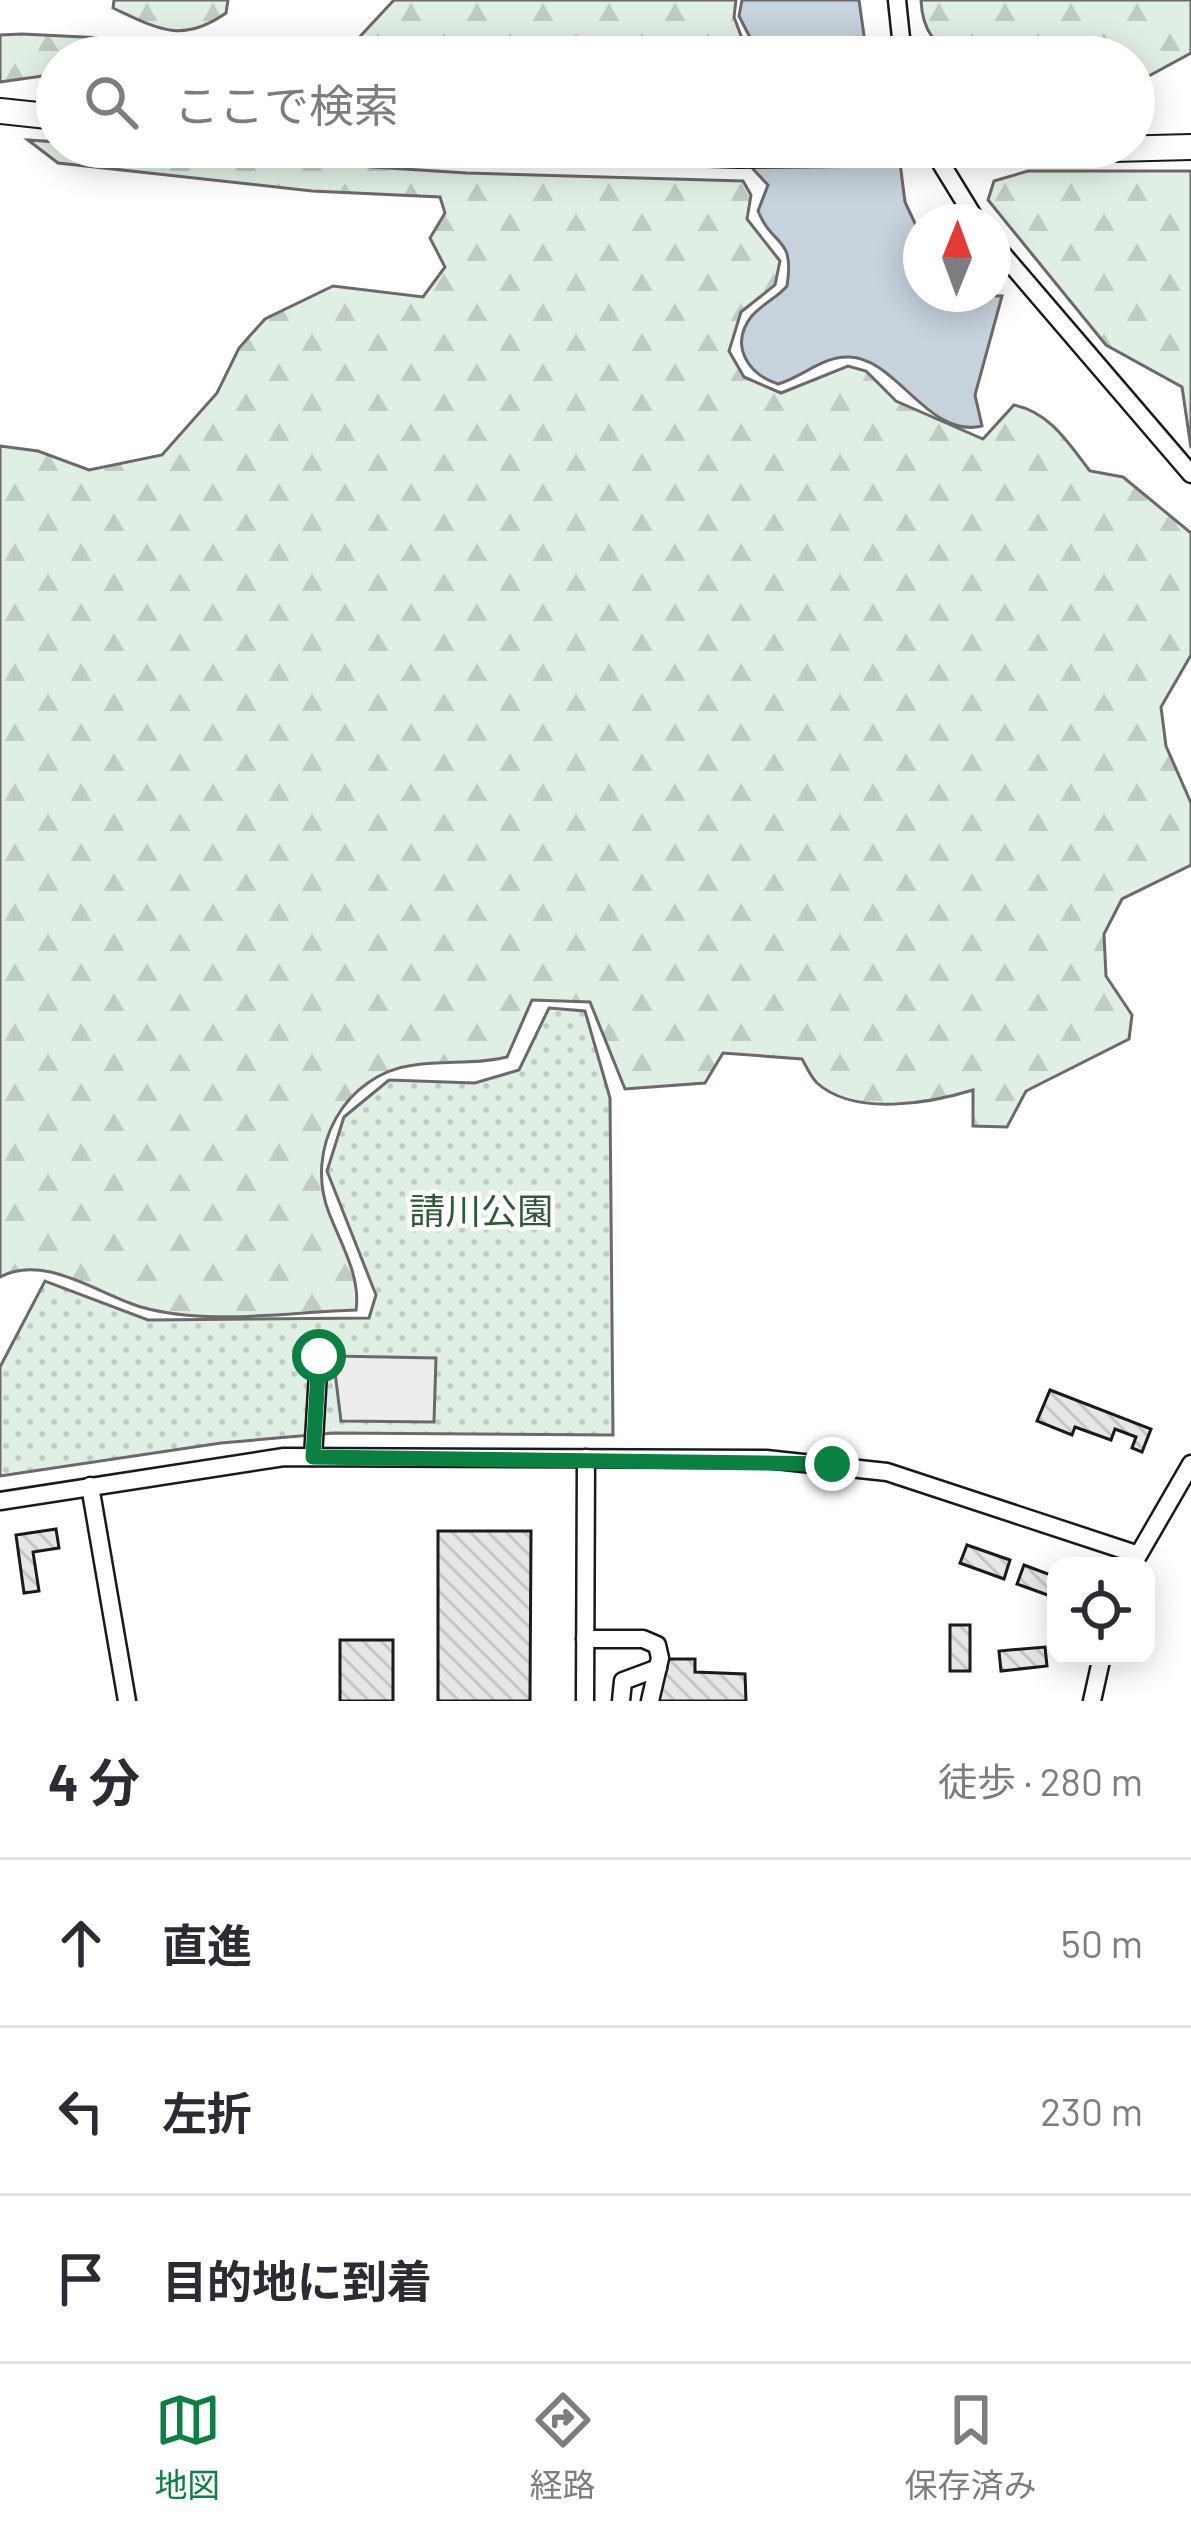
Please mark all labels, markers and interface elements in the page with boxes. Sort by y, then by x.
search box [36,36,1155,168]
icon: search [78,69,144,135]
text: ここで検索 [174,77,399,131]
north arrow [903,204,1011,312]
park label: 請川公園 [409,1188,553,1231]
route start [292,1329,346,1383]
route end [805,1437,859,1491]
map controls [1047,1557,1155,1665]
button: locate [1047,1557,1155,1665]
text: 4 分 [48,1750,140,1811]
text: 徒歩 · 280 m [938,1757,1143,1804]
icon: ahead [48,1910,114,1976]
text: 直進 [162,1917,252,1971]
text: 50 m [1061,1919,1143,1966]
icon: left [48,2078,114,2144]
text: 左折 [162,2085,252,2139]
text: 230 m [1040,2087,1143,2134]
icon: arrive [48,2246,114,2312]
text: 目的地に到着 [162,2253,432,2307]
tab: 地図 [155,2387,221,2507]
tab: 経路 [530,2387,596,2507]
tab: 保存済み [905,2387,1037,2507]

